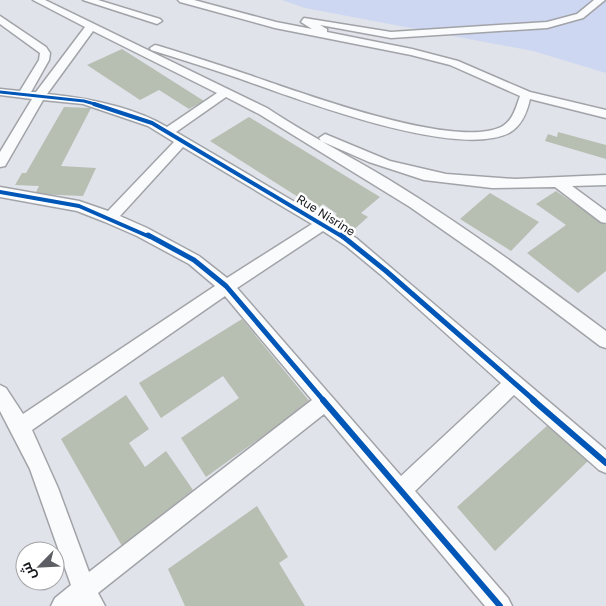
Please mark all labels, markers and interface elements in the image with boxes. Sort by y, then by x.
street label: Rue Nisrine [294,191,358,239]
north arrow [15,541,65,591]
text: ش [16,559,40,583]

